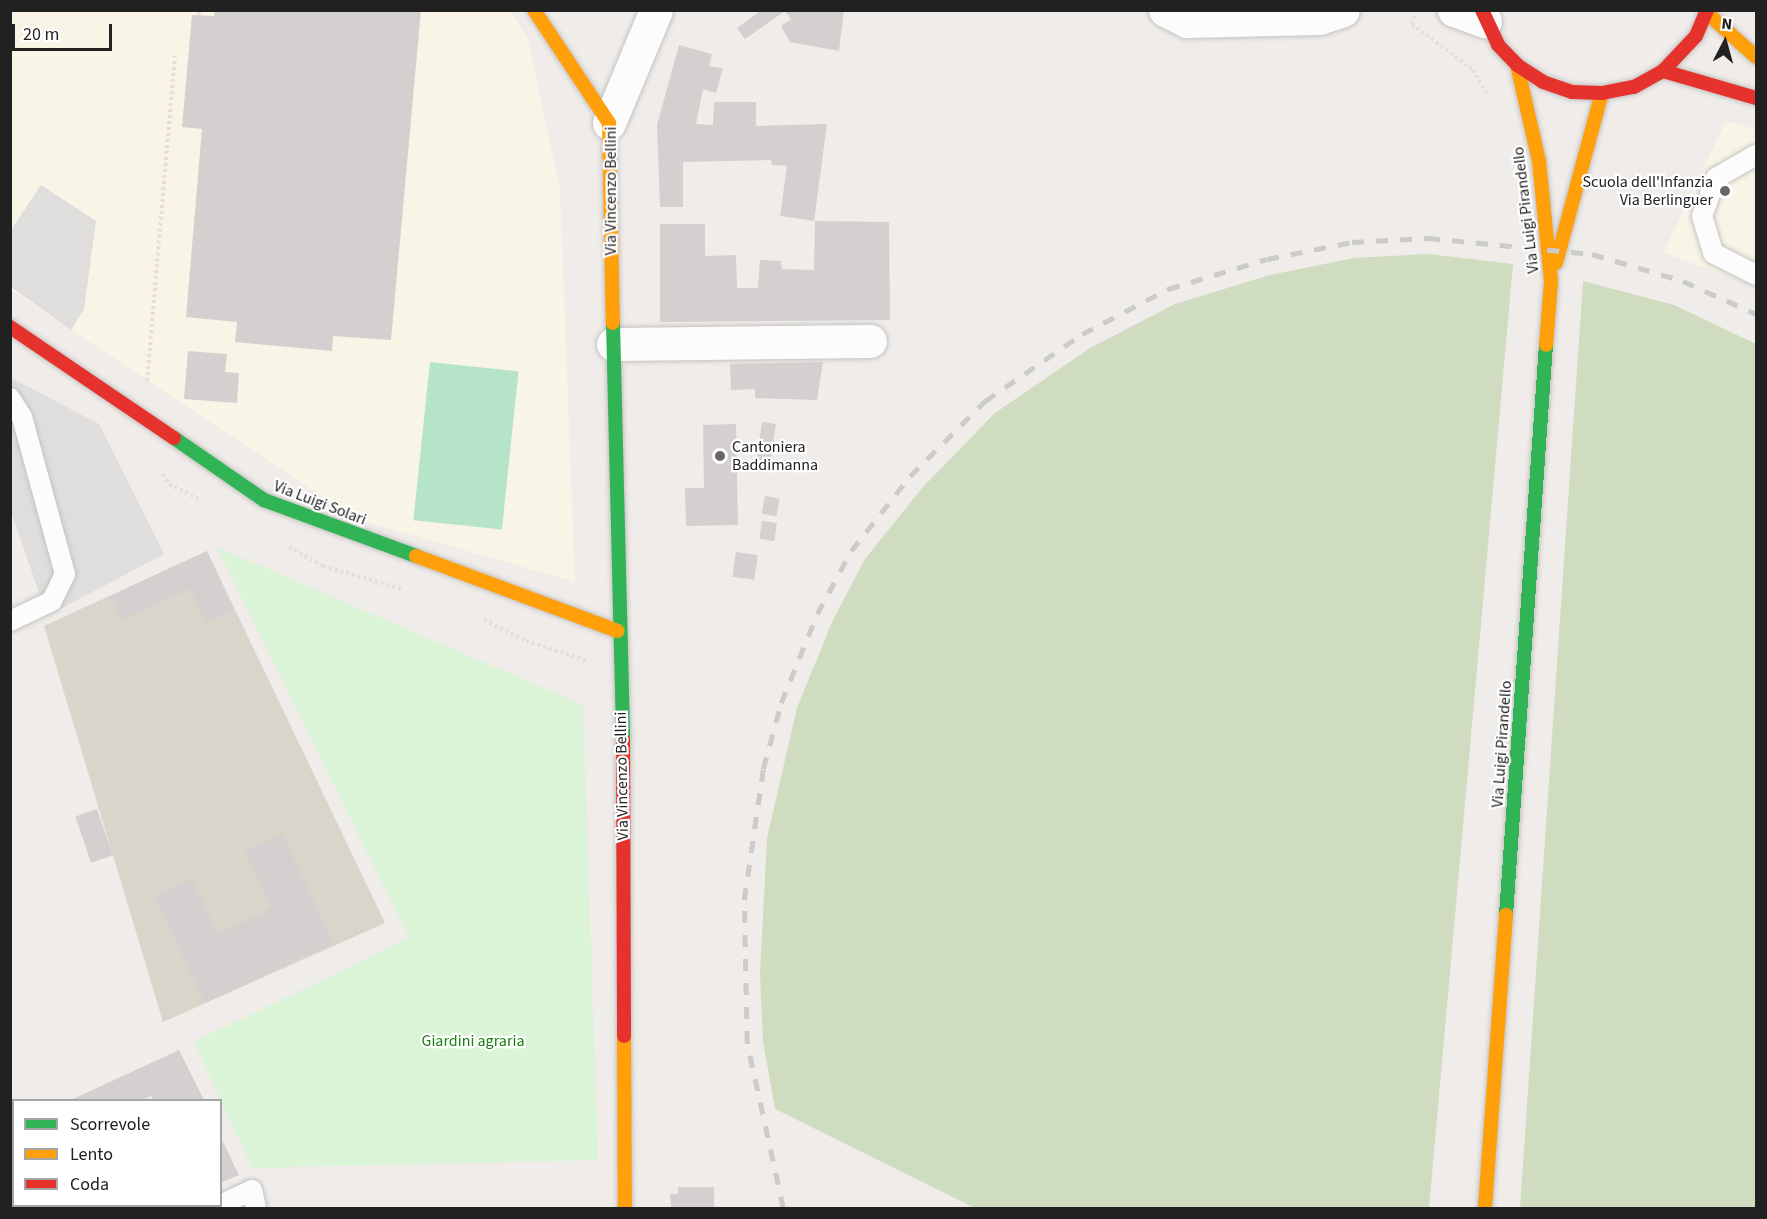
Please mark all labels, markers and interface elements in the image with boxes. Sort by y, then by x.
scale bar [15,12,116,50]
north arrow [1695,12,1755,72]
text: N [1720,13,1733,36]
text: 20 m [23,22,59,47]
street label: Via Vincenzo Bellini [601,127,621,255]
street label: Via Luigi Pirandello [1509,146,1543,274]
place label: Scuola dell'Infanzia Via Berlinguer [1583,172,1713,210]
marker: Scuola dell'Infanzia Via Berlinguer [1718,184,1732,198]
place label: Cantoniera Baddimanna [732,437,818,475]
marker: Cantoniera Baddimanna [713,449,727,463]
street label: Via Luigi Solari [271,477,369,529]
street label: Via Luigi Pirandello [1488,680,1516,808]
street label: Via Vincenzo Bellini [611,712,633,840]
park label: Giardini agraria [422,1031,524,1051]
legend [12,1099,222,1207]
text: Scorrevole [70,1112,150,1137]
text: Lento [70,1142,113,1167]
text: Coda [70,1172,109,1197]

